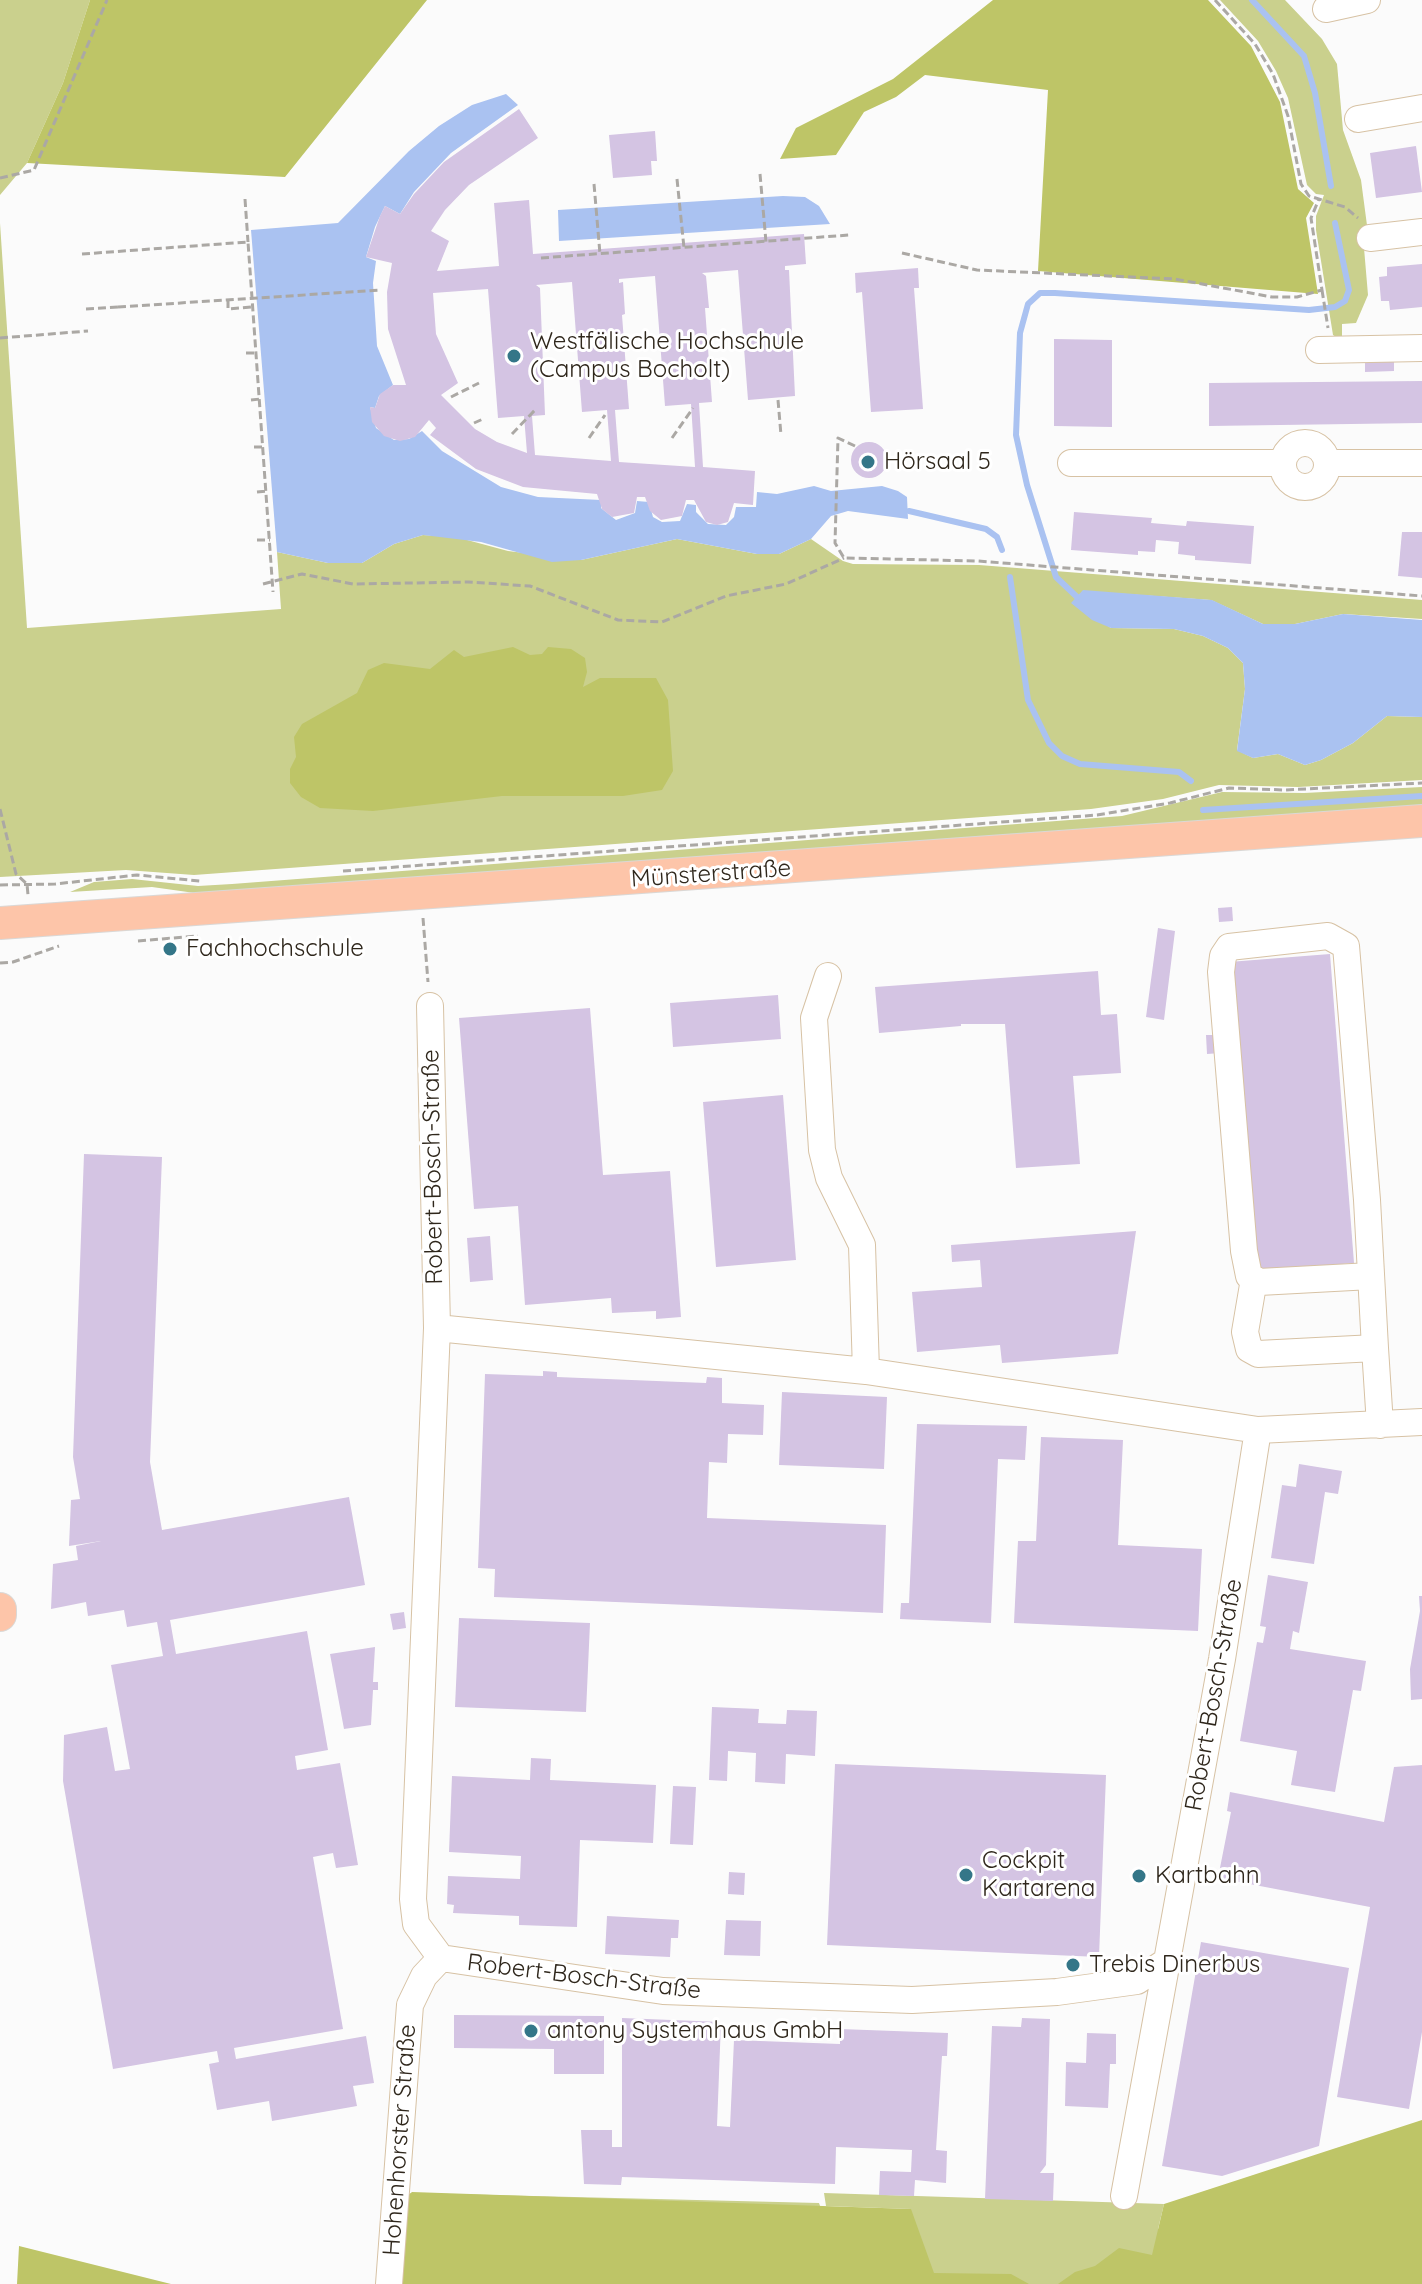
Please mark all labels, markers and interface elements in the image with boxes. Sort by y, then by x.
place label: Westfälische Hochschule (Campus Bocholt) [530,328,804,384]
marker: Westfälische Hochschule (Campus Bocholt) [505,347,523,365]
place label: Hörsaal 5 [884,448,991,476]
marker: Hörsaal 5 [859,453,877,471]
street label: Münsterstraße [630,854,792,894]
place label: Fachhochschule [186,935,364,963]
marker: Fachhochschule [161,940,179,958]
street label: Robert-Bosch-Straße [417,1049,449,1285]
street label: Robert-Bosch-Straße [1179,1577,1249,1813]
place label: Cockpit Kartarena [982,1847,1095,1903]
place label: Kartbahn [1155,1862,1260,1890]
marker: Cockpit Kartarena [957,1866,975,1884]
marker: Kartbahn [1130,1867,1148,1885]
street label: Robert-Bosch-Straße [465,1948,703,2006]
place label: Trebis Dinerbus [1089,1951,1260,1979]
marker: Trebis Dinerbus [1064,1956,1082,1974]
place label: antony Systemhaus GmbH [547,2017,843,2045]
marker: antony Systemhaus GmbH [522,2022,540,2040]
street label: Hohenhorster Straße [378,2023,422,2257]

